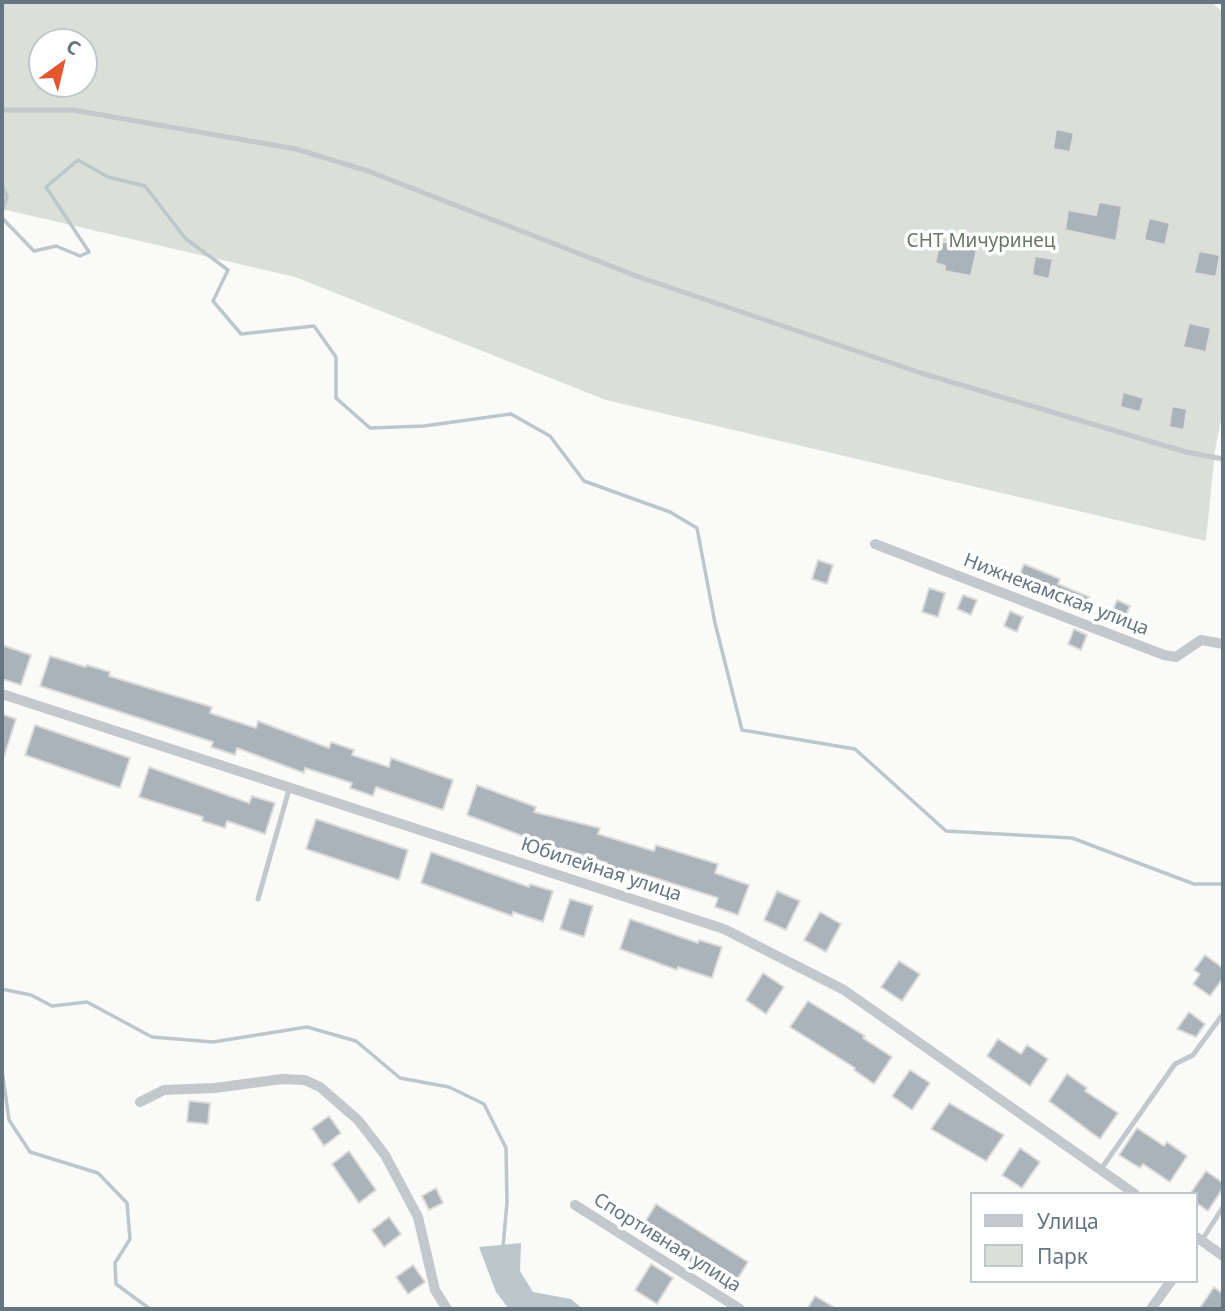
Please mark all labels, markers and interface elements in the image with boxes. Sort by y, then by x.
north arrow [28,28,98,98]
text: С [61,33,86,61]
park label: СНТ Мичуринец [907,231,1055,253]
street label: Нижнекамская улица [960,549,1152,641]
street label: Юбилейная улица [518,833,684,907]
street label: Спортивная улица [589,1188,745,1298]
legend [970,1192,1197,1283]
text: Улица [1037,1207,1099,1235]
text: Парк [1037,1242,1088,1270]

